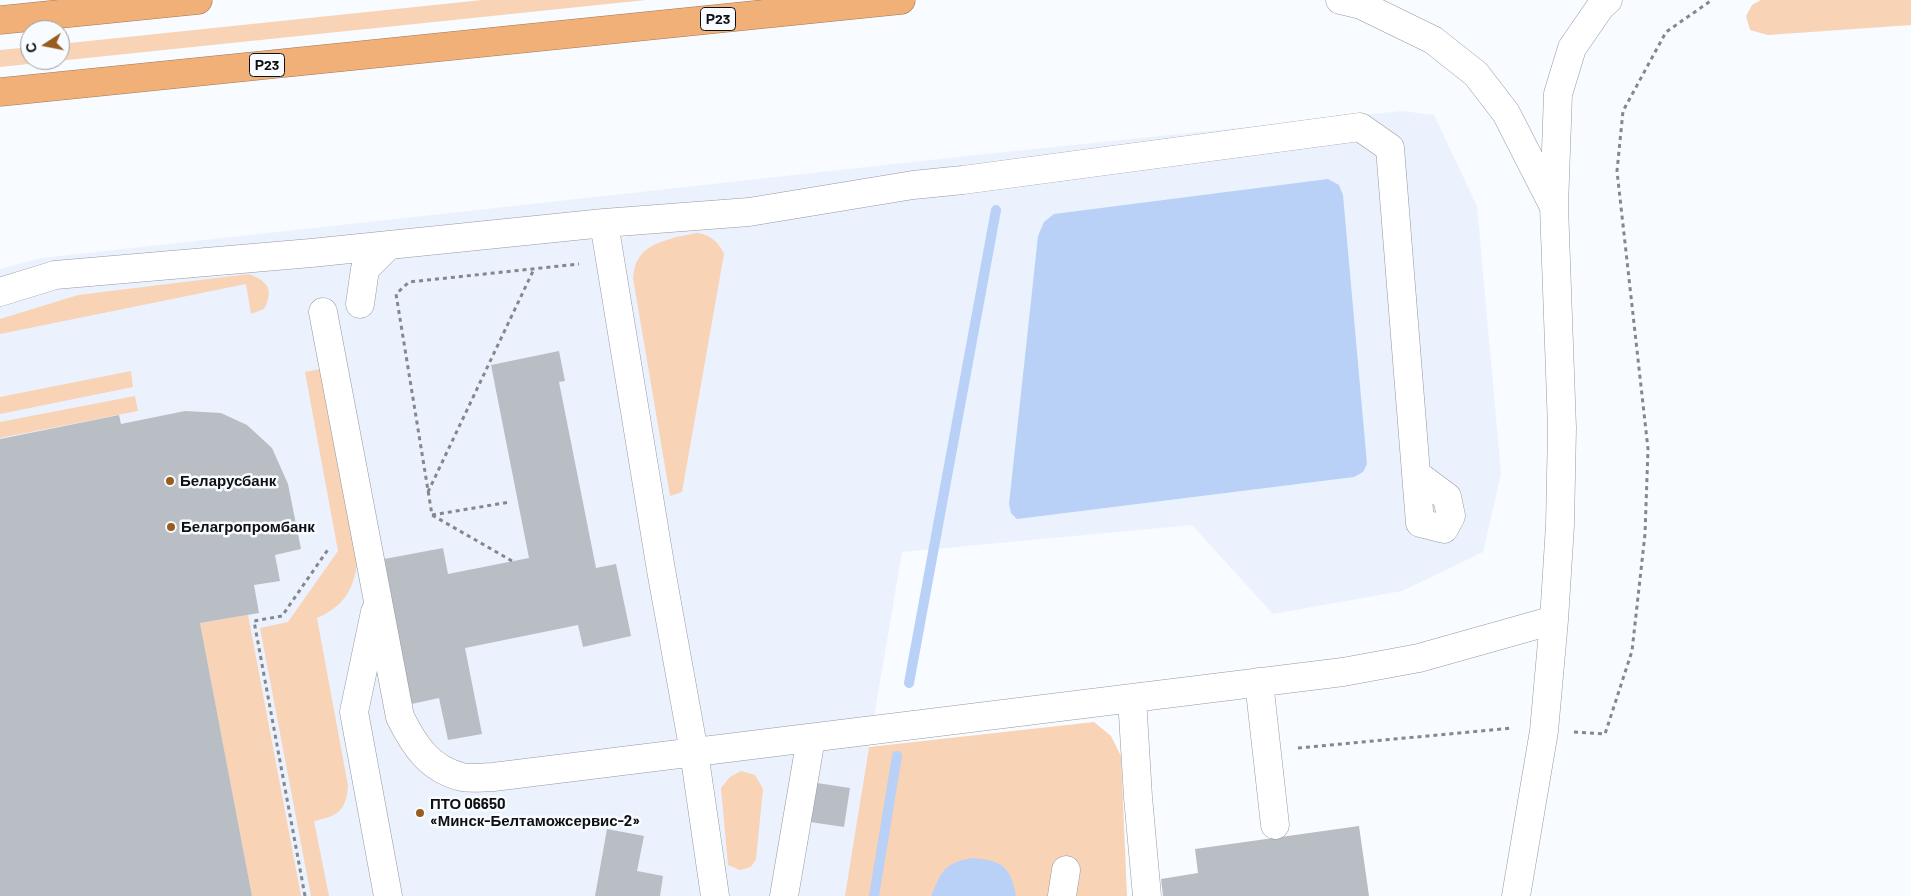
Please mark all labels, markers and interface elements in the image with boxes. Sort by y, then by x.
road number: Р23 [700,8,736,30]
north arrow [20,20,70,70]
text: С [21,41,40,54]
road number: Р23 [250,54,284,76]
place label: Беларусбанк [180,472,276,490]
marker: Беларусбанк [164,475,176,487]
place label: Белагропромбанк [181,518,315,536]
marker: Белагропромбанк [165,521,177,533]
place label: ПТО 06650 «Минск-Белтаможсервис-2» [430,795,640,830]
marker: ПТО 06650 «Минск-Белтаможсервис-2» [414,807,426,819]

